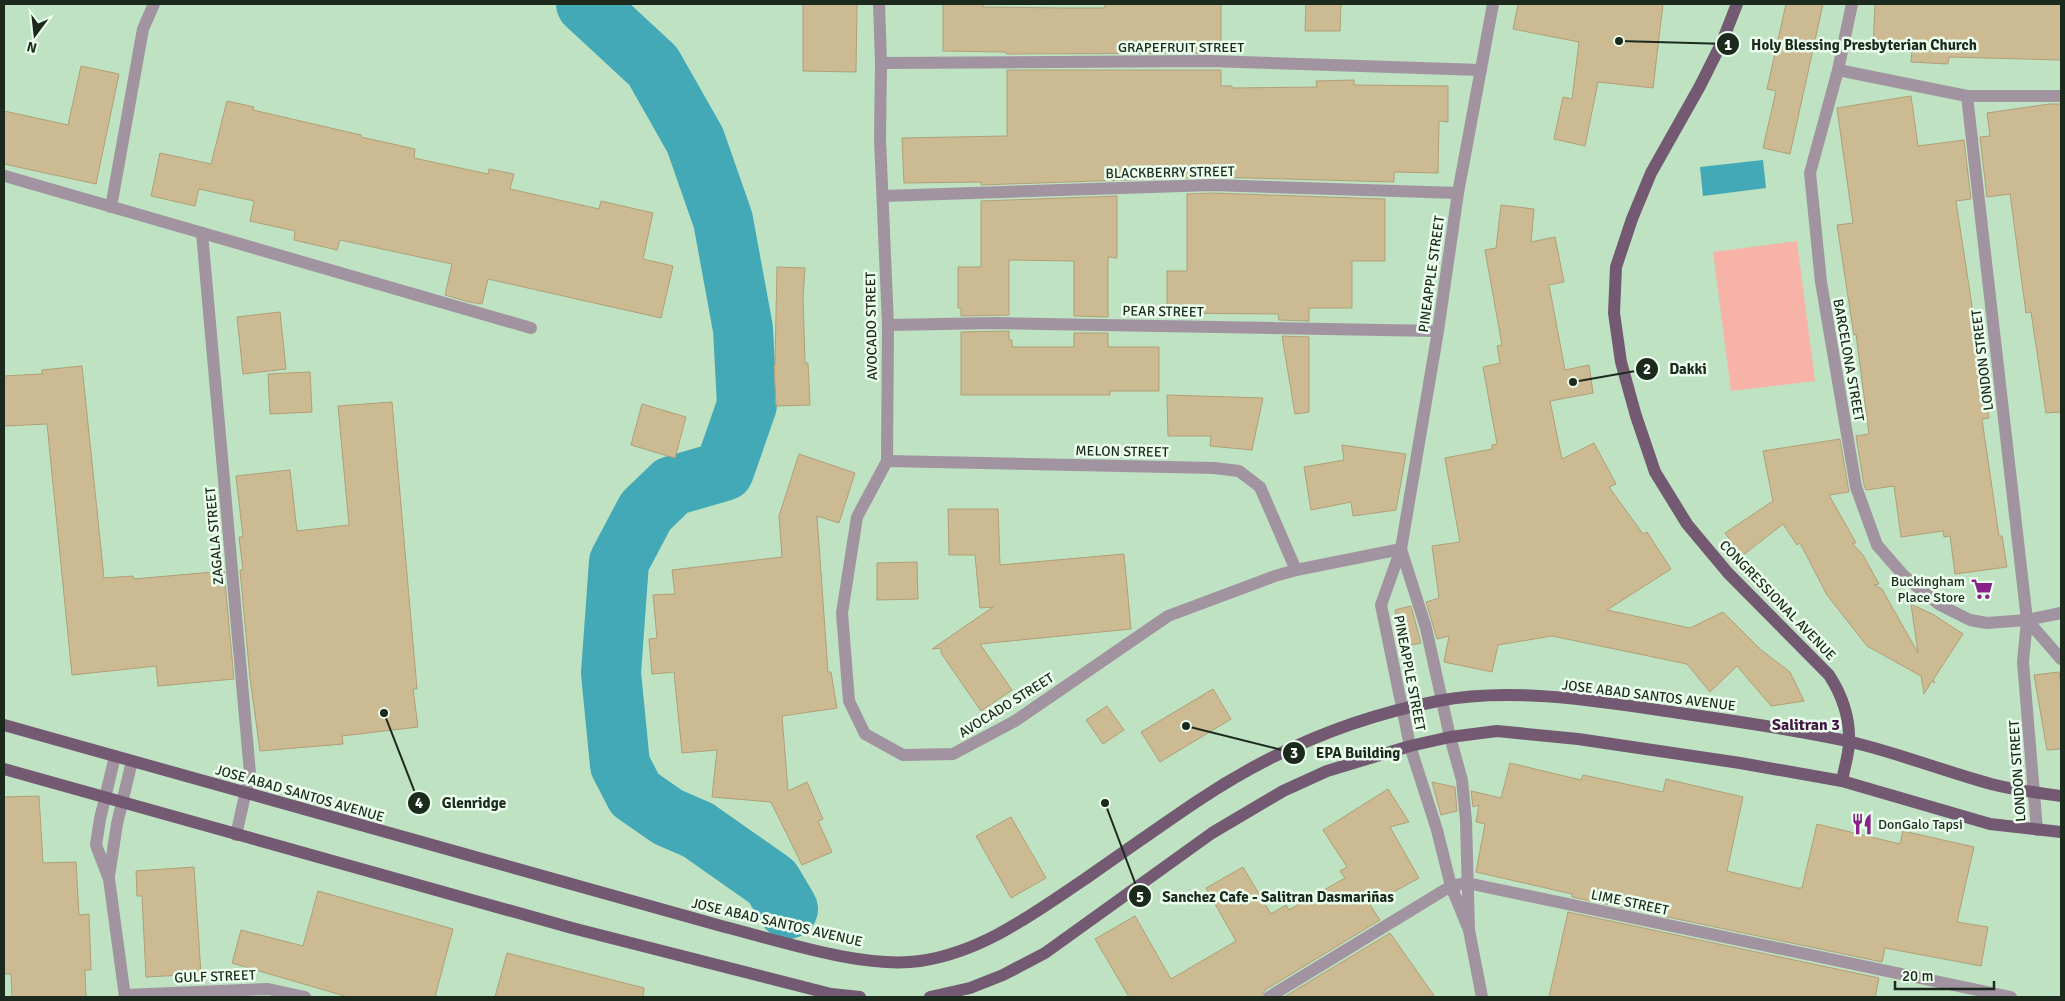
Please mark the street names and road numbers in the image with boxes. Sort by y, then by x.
street label: GRAPEFRUIT STREET [1118,39,1244,56]
street label: BLACKBERRY STREET [1105,163,1235,182]
street label: PINEAPPLE STREET [1415,215,1448,333]
street label: AVOCADO STREET [862,271,881,381]
street label: BARCELONA STREET [1829,297,1868,423]
street label: PEAR STREET [1122,302,1204,321]
street label: LONDON STREET [1968,308,1997,412]
street label: MELON STREET [1075,442,1169,461]
street label: ZAGALA STREET [202,486,227,586]
street label: CONGRESSIONAL AVENUE [1716,537,1839,664]
street label: PINEAPPLE STREET [1390,614,1429,733]
street label: AVOCADO STREET [956,669,1057,741]
street label: JOSE ABAD SANTOS AVENUE [1561,676,1737,715]
street label: LONDON STREET [2005,719,2030,822]
street label: JOSE ABAD SANTOS AVENUE [213,761,386,826]
street label: LIME STREET [1589,886,1670,919]
street label: JOSE ABAD SANTOS AVENUE [690,895,864,950]
street label: GULF STREET [174,967,256,986]

